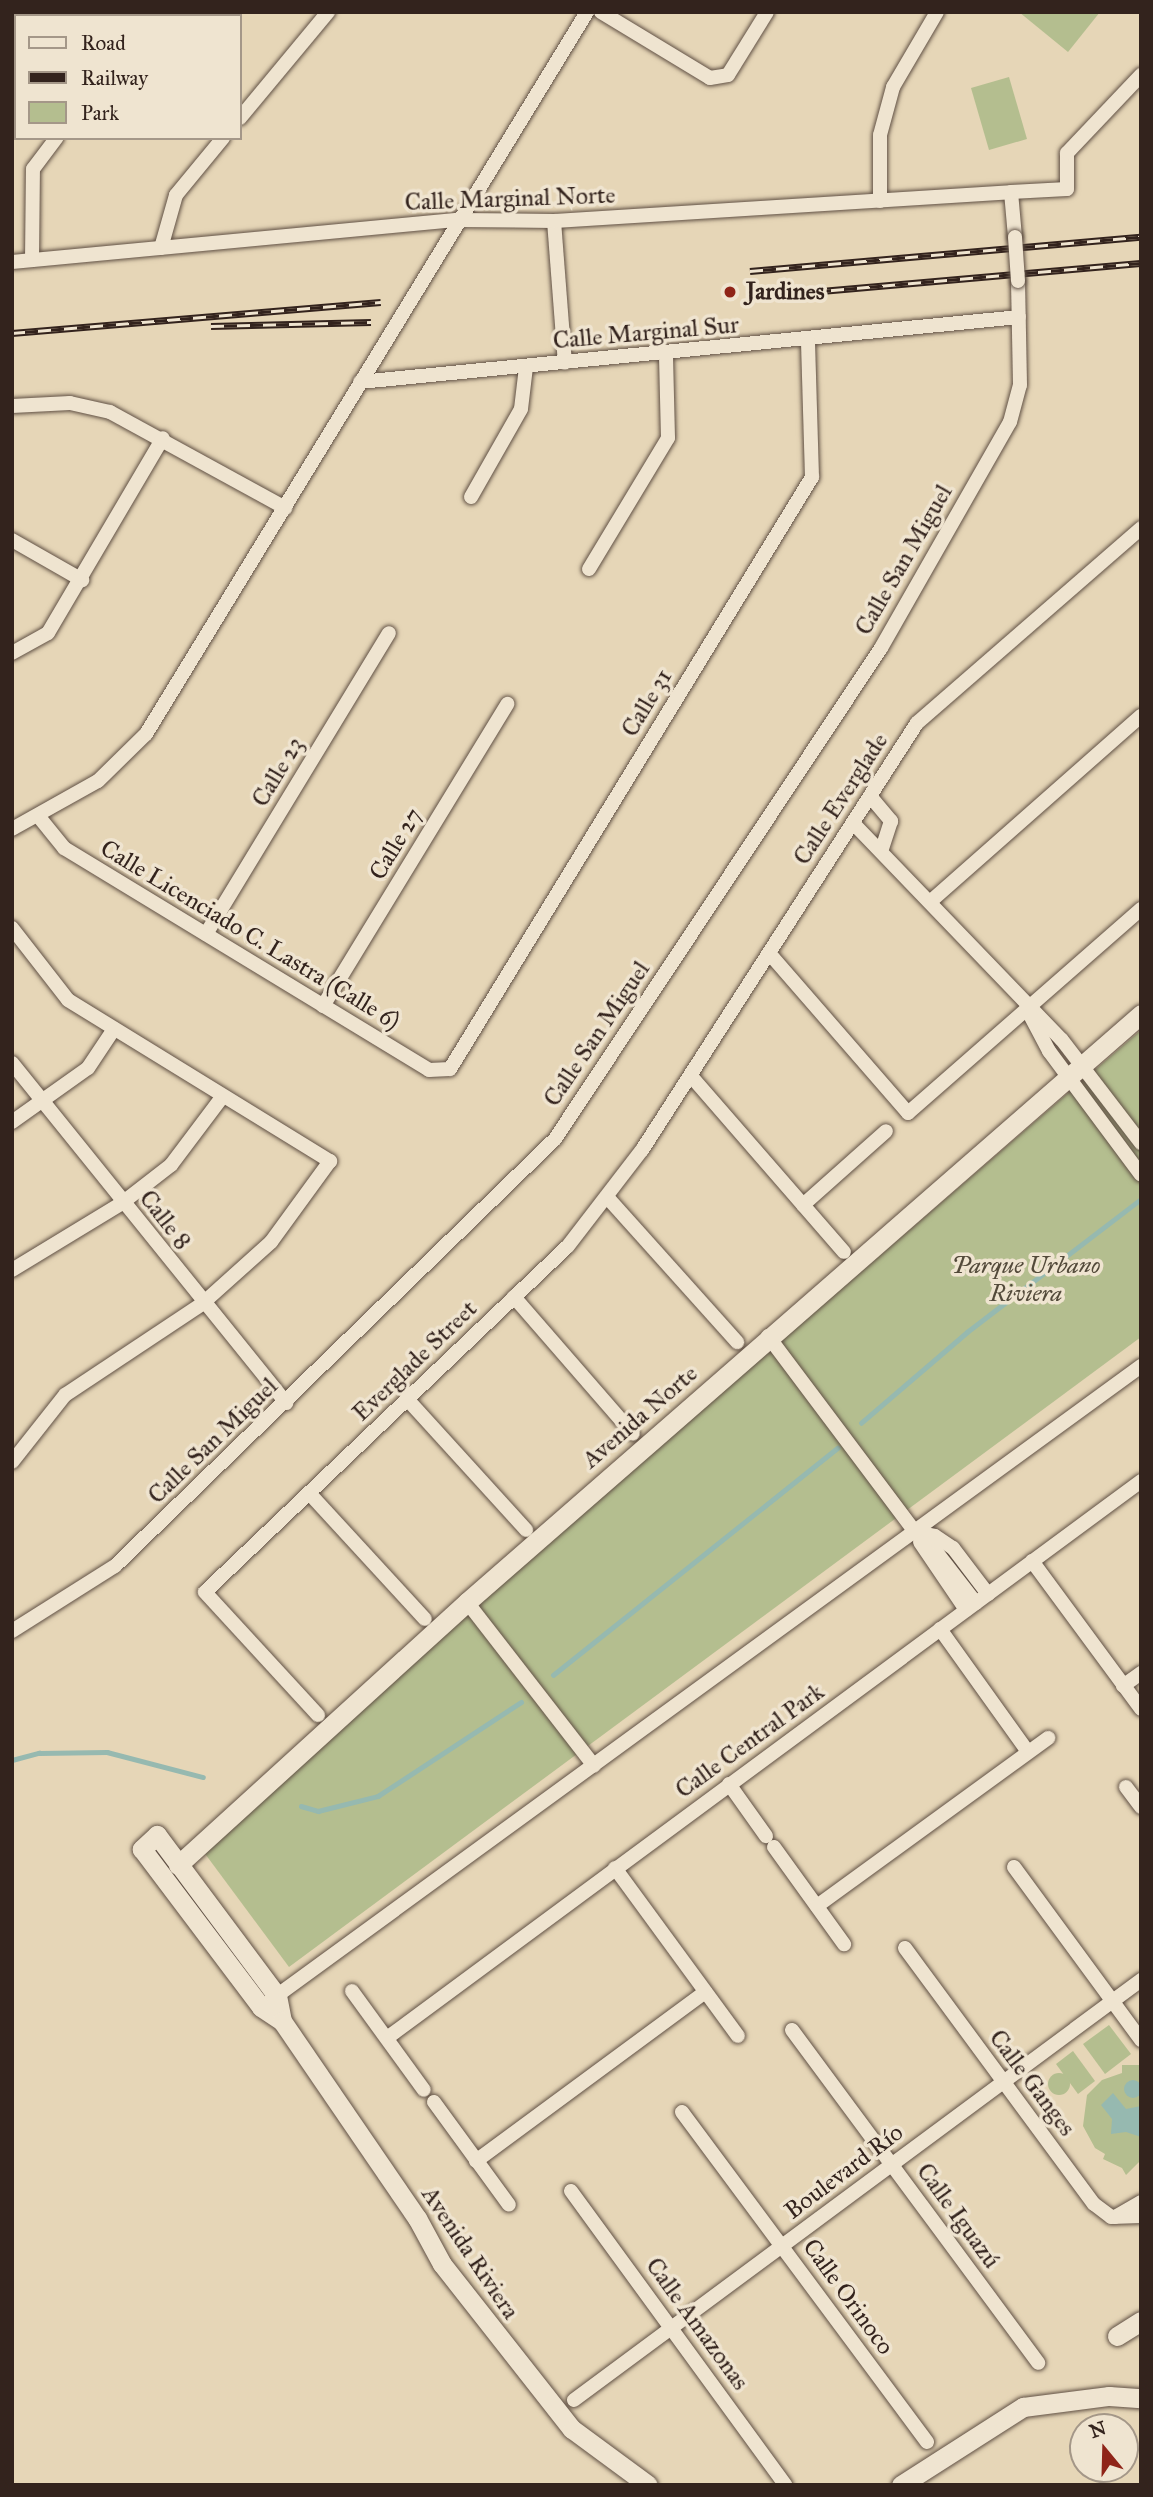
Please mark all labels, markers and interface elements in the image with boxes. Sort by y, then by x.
legend [14,14,242,140]
text: Road [81,30,126,56]
text: Railway [81,65,148,91]
text: Park [81,100,119,126]
street label: Calle Marginal Norte [404,181,616,217]
place label: Jardines [746,278,825,306]
marker: Jardines [720,282,740,302]
street label: Calle Marginal Sur [552,311,740,355]
street label: Calle San Miguel [849,480,959,640]
street label: Calle 31 [616,664,678,742]
street label: Calle Everglade [788,728,894,870]
street label: Calle 23 [246,732,310,812]
street label: Calle 27 [363,803,429,885]
street label: Calle Licenciado C. Lastra (Calle 6) [95,834,405,1036]
street label: Calle San Miguel [538,956,656,1112]
street label: Calle 8 [133,1185,197,1255]
park label: Parque Urbano Riviera [952,1252,1100,1308]
street label: Everglade Street [347,1295,483,1427]
street label: Avenida Norte [577,1359,703,1475]
street label: Calle San Miguel [142,1372,284,1510]
street label: Calle Central Park [670,1677,830,1805]
street label: Calle Ganges [983,2024,1081,2142]
street label: Boulevard Río [779,2118,909,2226]
street label: Calle Iguazú [910,2158,1006,2274]
street label: Avenida Riviera [415,2181,525,2325]
street label: Calle Orinoco [796,2233,900,2361]
street label: Calle Amazonas [639,2252,755,2396]
north arrow [1069,2413,1139,2483]
text: N [1086,2416,1109,2443]

